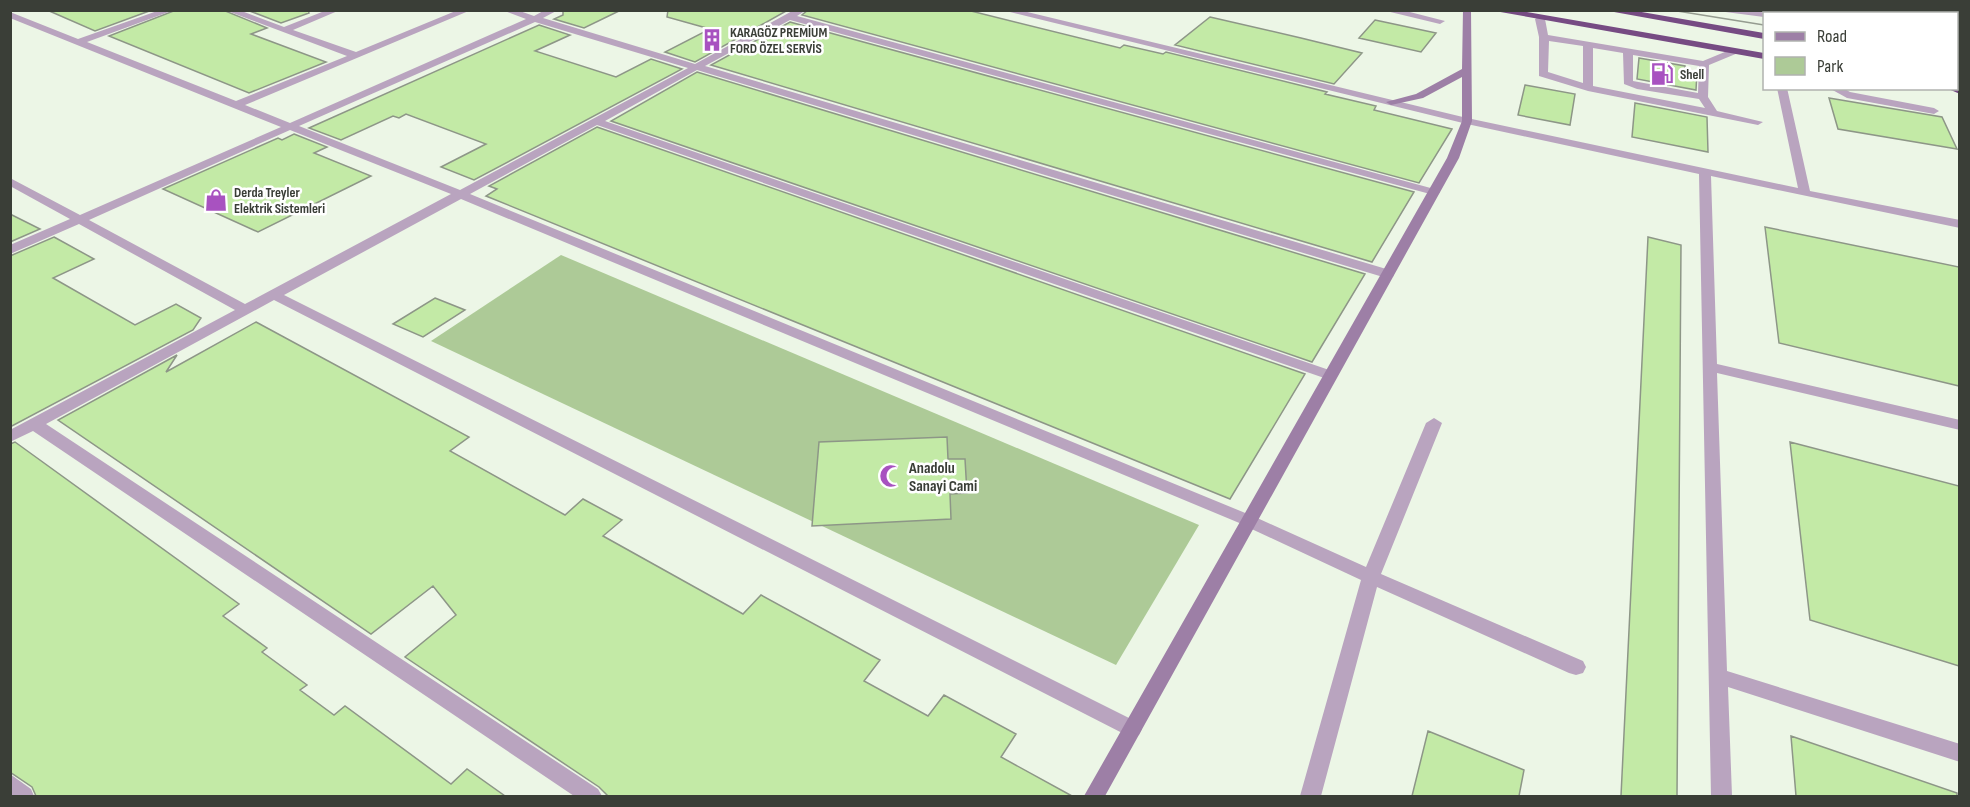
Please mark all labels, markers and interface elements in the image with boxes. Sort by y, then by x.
legend [1763,12,1958,90]
place label: KARAGÖZ PREMİUM FORD ÖZEL SERVİS [730,24,827,57]
text: Road [1817,26,1847,47]
building icon: KARAGÖZ PREMİUM FORD ÖZEL SERVİS [699,27,725,53]
text: Park [1817,56,1843,77]
fuel station icon: Shell [1649,61,1675,87]
place label: Shell [1680,66,1704,83]
place label: Derda Treyler Elektrik Sistemleri [234,184,325,217]
shop icon: Derda Treyler Elektrik Sistemleri [203,187,229,213]
place label: Anadolu Sanayi Cami [908,459,977,496]
mosque icon: Anadolu Sanayi Cami [878,463,904,489]

